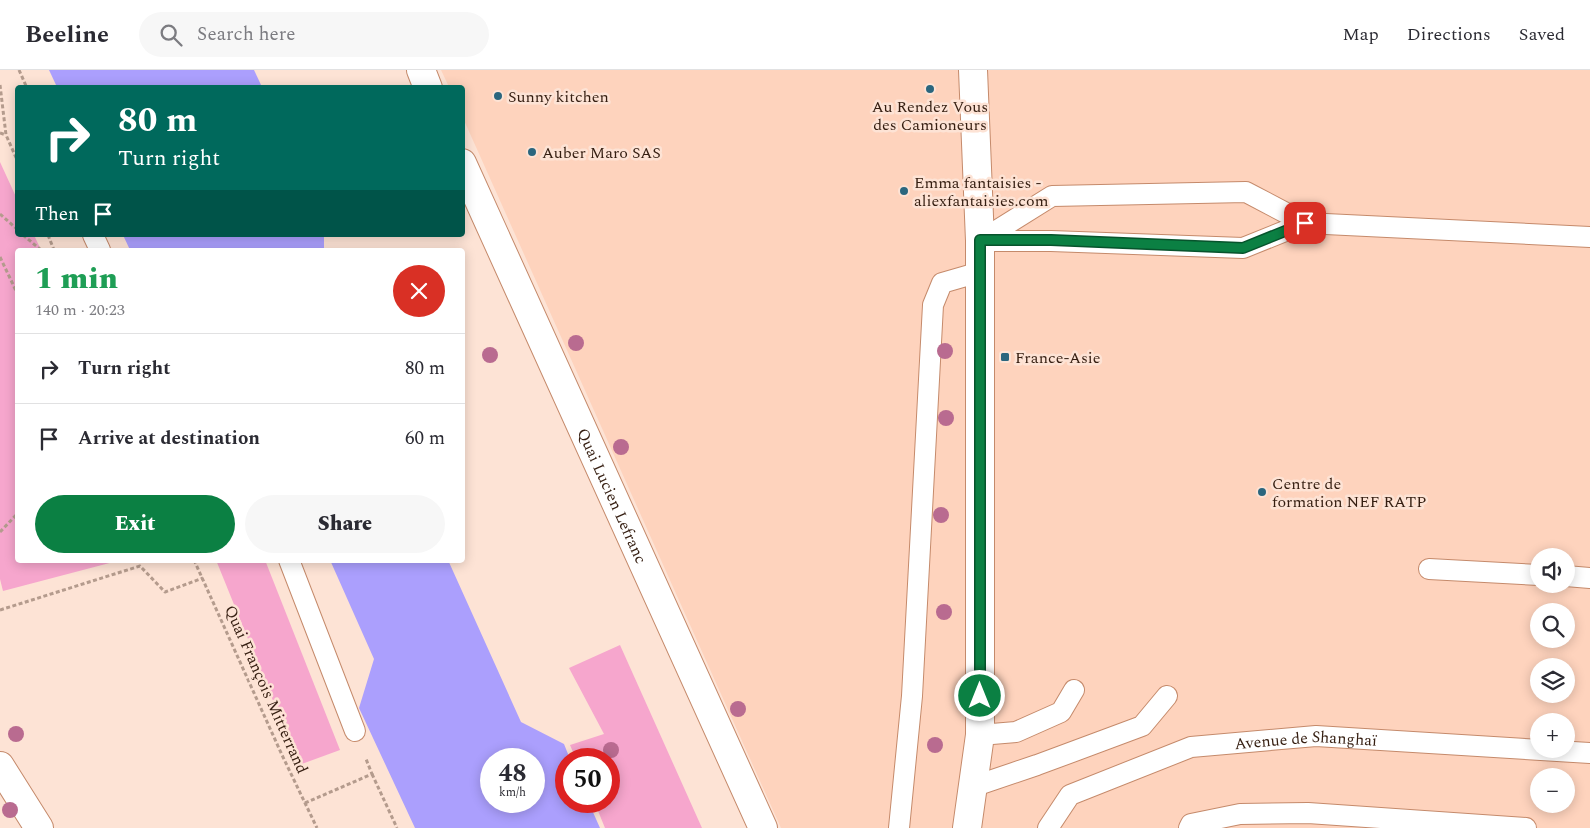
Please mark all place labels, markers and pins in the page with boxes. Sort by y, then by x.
marker: Au Rendez Vous des Camioneurs [924,83,936,95]
place label: Sunny kitchen [508,85,609,109]
marker: Sunny kitchen [492,90,504,102]
place label: Au Rendez Vous des Camioneurs [872,95,988,137]
place label: Auber Maro SAS [542,141,661,165]
marker: Auber Maro SAS [526,146,538,158]
place label: Emma fantaisies - aliexfantaisies.com [914,171,1049,213]
marker: Emma fantaisies - aliexfantaisies.com [898,185,910,197]
pin [1284,202,1326,244]
place label: France-Asie [1015,346,1101,370]
marker: France-Asie [999,351,1011,363]
place label: Centre de formation NEF RATP [1272,472,1427,514]
marker: Centre de formation NEF RATP [1256,486,1268,498]

